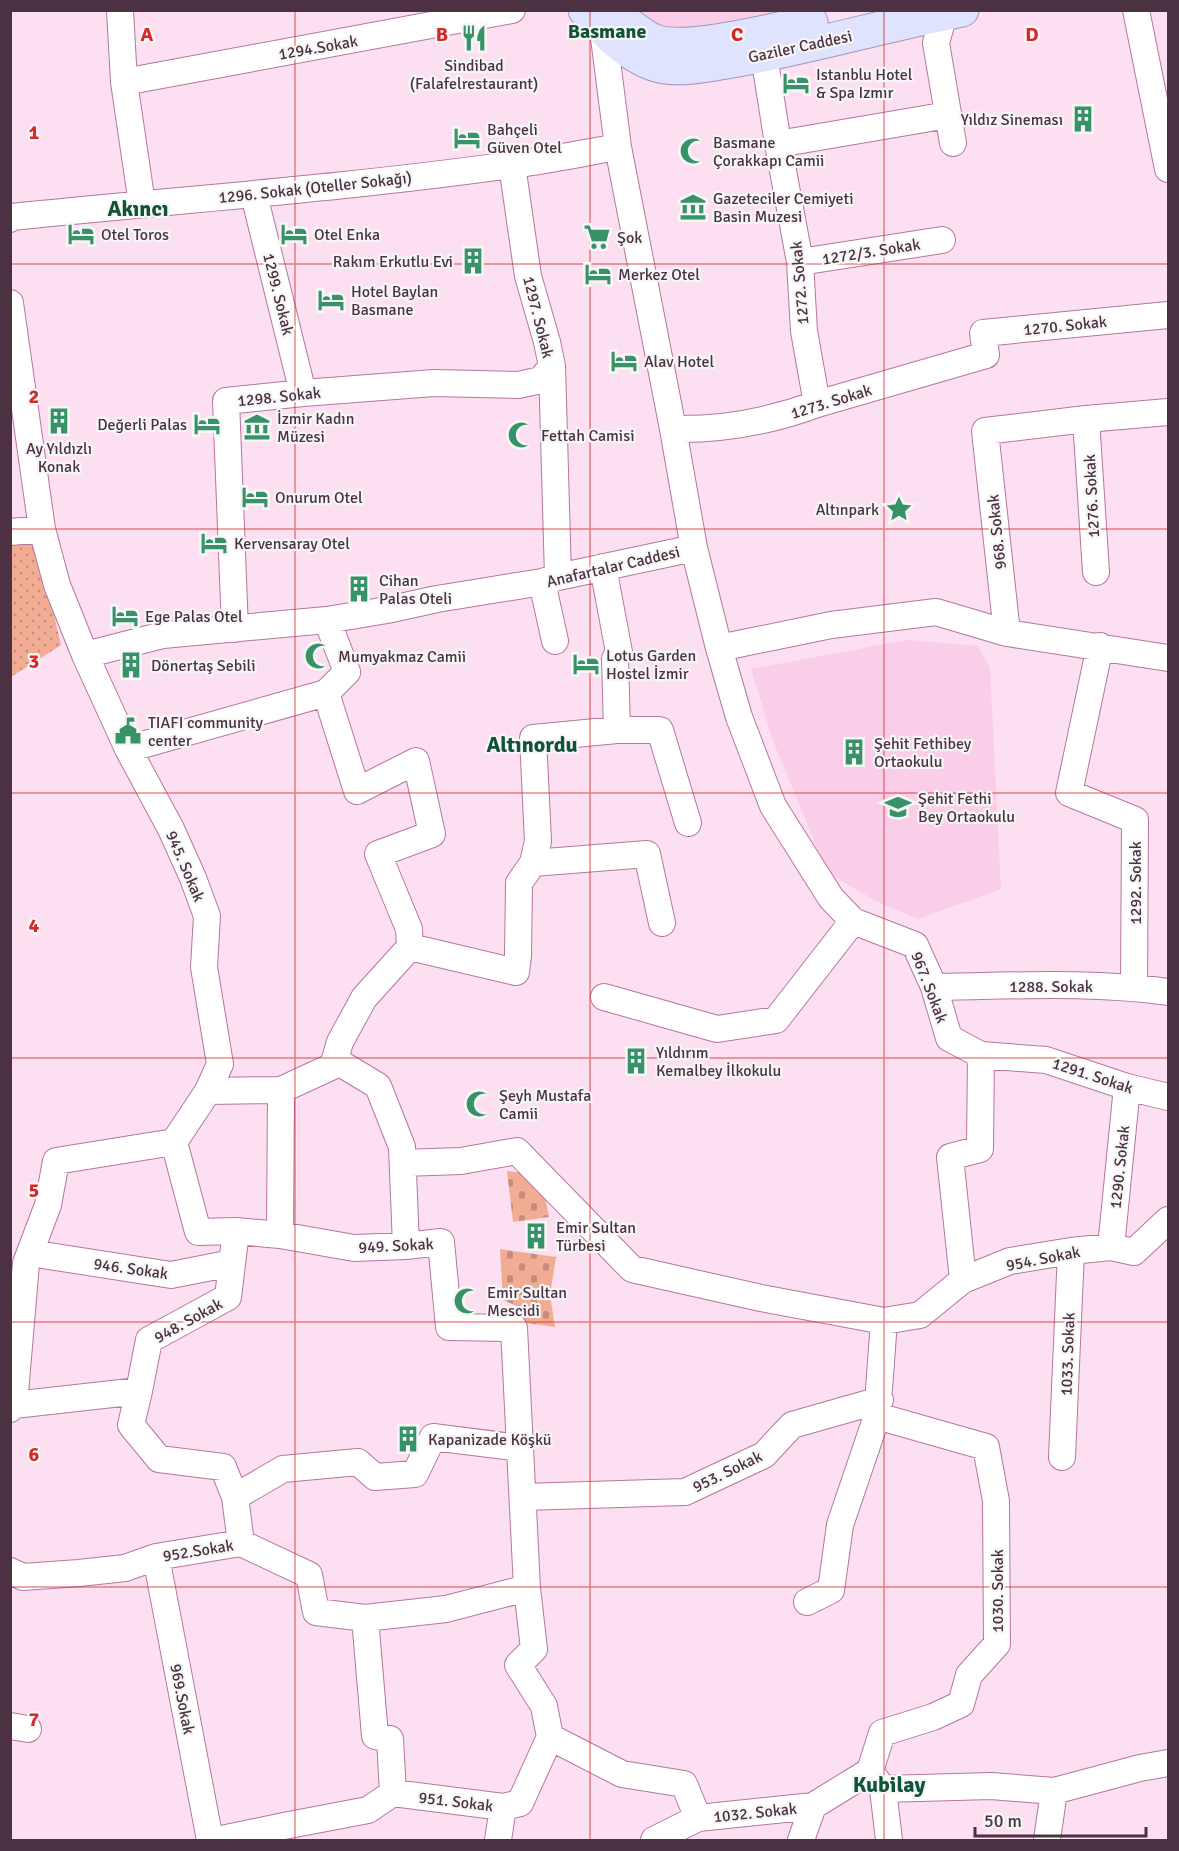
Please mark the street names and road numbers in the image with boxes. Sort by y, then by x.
street label: Gaziler Caddesi [746,26,854,68]
street label: 1294.Sokak [277,31,359,65]
street label: 1296. Sokak (Oteller Sokağı) [217,168,413,208]
street label: 1272/3. Sokak [821,234,922,270]
street label: 1272. Sokak [786,240,814,325]
street label: 1299. Sokak [258,251,298,337]
street label: 1297. Sokak [518,274,558,360]
street label: 1270. Sokak [1022,312,1108,340]
street label: 1273. Sokak [788,380,874,424]
street label: 1298. Sokak [236,383,322,411]
street label: 1276. Sokak [1080,454,1104,538]
street label: 968. Sokak [983,494,1011,570]
street label: Anafartalar Caddesi [545,542,682,592]
street label: 945. Sokak [161,828,209,905]
street label: 1292. Sokak [1126,841,1146,925]
street label: 967. Sokak [906,949,952,1026]
street label: 1288. Sokak [1009,977,1093,997]
street label: 1291. Sokak [1050,1054,1136,1098]
street label: 1290. Sokak [1106,1124,1134,1210]
street label: 949. Sokak [358,1234,434,1258]
street label: 954. Sokak [1004,1242,1082,1276]
street label: 946. Sokak [92,1254,169,1284]
street label: 948. Sokak [151,1294,226,1348]
street label: 1033. Sokak [1057,1312,1079,1396]
street label: 953. Sokak [689,1446,766,1497]
street label: 952.Sokak [161,1536,235,1566]
street label: 1030. Sokak [988,1549,1008,1633]
street label: 969.Sokak [165,1662,199,1736]
street label: 951. Sokak [417,1787,494,1816]
street label: 1032. Sokak [712,1799,798,1827]

